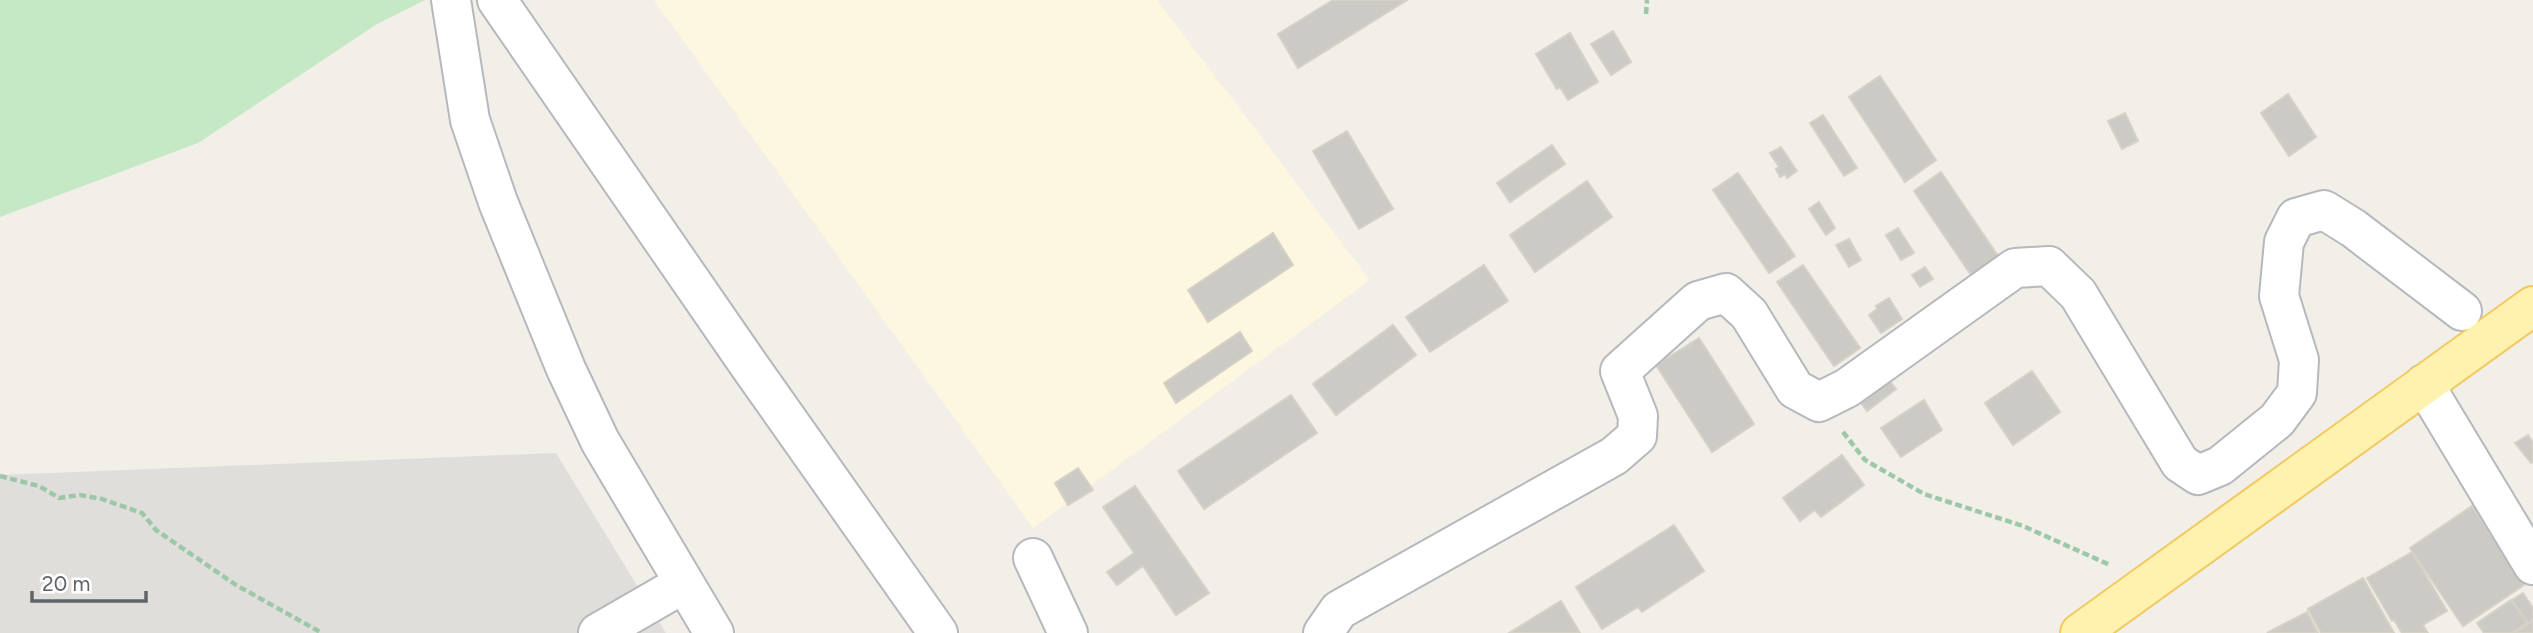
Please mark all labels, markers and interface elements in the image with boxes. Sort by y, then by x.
scale bar [32,560,145,604]
text: 20 m [42,571,90,596]

